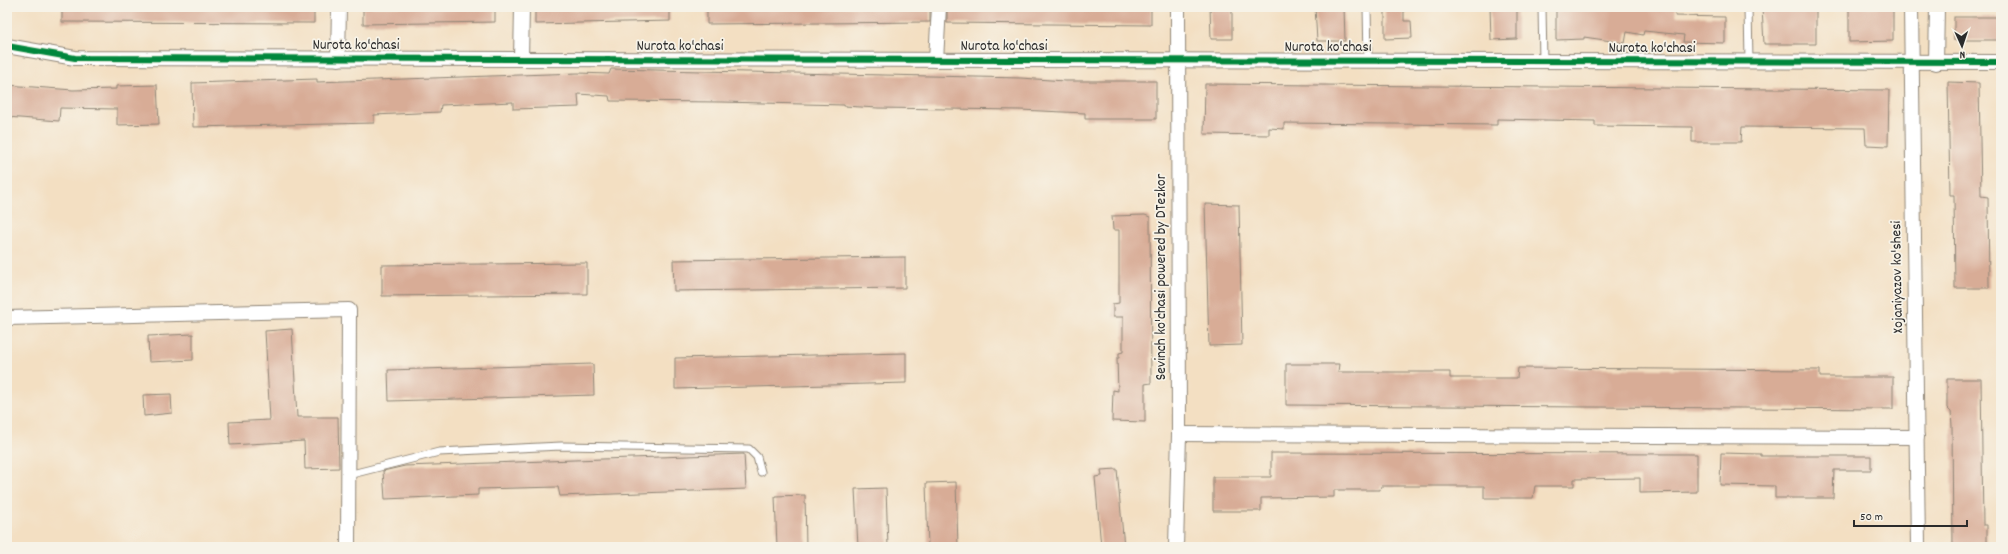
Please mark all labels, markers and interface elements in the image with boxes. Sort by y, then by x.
north arrow [1942,26,1982,66]
street label: Nurota ko'chasi [313,35,400,57]
street label: Nurota ko'chasi [637,36,724,58]
street label: Nurota ko'chasi [961,36,1048,58]
street label: Nurota ko'chasi [1285,37,1372,59]
street label: Nurota ko'chasi [1609,38,1696,60]
text: N [1959,46,1966,62]
street label: Sevinch ko'chasi powered by DTezkor [1151,173,1173,380]
street label: Xojaniyazov ko'shesi [1886,220,1910,333]
scale bar [1854,502,1967,528]
text: 50 m [1860,509,1883,526]

